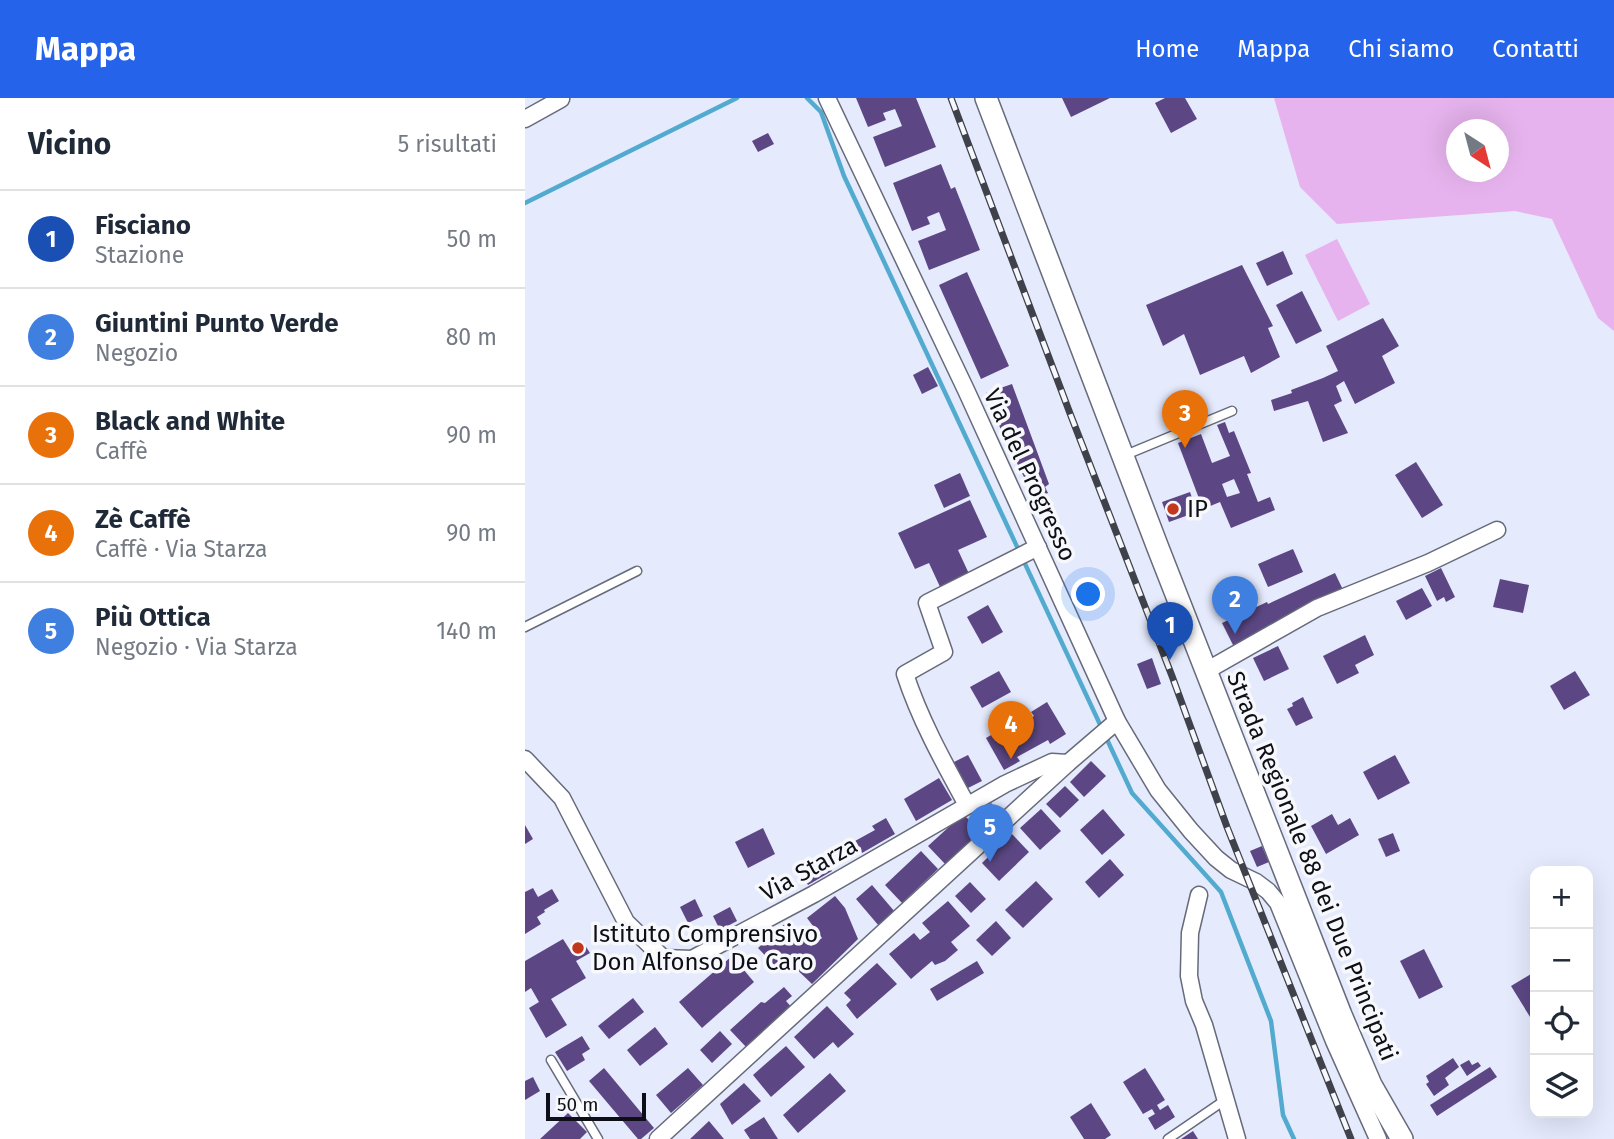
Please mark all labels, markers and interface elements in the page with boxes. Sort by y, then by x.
text: Mappa [35,29,136,69]
text: Home [1135,35,1199,63]
text: Mappa [1237,35,1310,63]
text: Chi siamo [1348,35,1454,63]
text: Contatti [1492,35,1579,63]
north arrow [1446,119,1509,182]
text: Vicino [28,126,111,162]
text: 5 risultati [398,130,497,158]
text: Fisciano [95,210,191,241]
text: 1 [46,225,56,253]
text: 50 m [447,225,497,253]
text: Stazione [95,241,184,269]
text: Giuntini Punto Verde [95,308,339,339]
text: 2 [45,323,57,351]
text: 80 m [446,323,497,351]
text: Negozio [95,339,178,367]
street label: Via del Progresso [978,384,1082,566]
pin: 3 [1162,390,1208,448]
text: Black and White [95,406,285,437]
text: 3 [45,421,57,449]
text: 90 m [446,421,497,449]
text: Caffè [95,437,148,465]
place label: IP [1187,495,1208,523]
marker: IP [1165,501,1181,517]
text: Zè Caffè [95,504,191,535]
text: 4 [45,519,58,547]
text: 90 m [446,519,497,547]
text: Caffè · Via Starza [95,535,268,563]
pin: 2 [1212,576,1258,634]
your location [1071,577,1105,611]
text: Più Ottica [95,602,211,633]
pin: 1 [1147,602,1193,660]
text: 5 [45,617,57,645]
text: 140 m [436,617,497,645]
text: Negozio · Via Starza [95,633,298,661]
street label: Strada Regionale 88 dei Due Principati [1221,667,1403,1065]
pin: 4 [988,701,1034,759]
pin: 5 [967,804,1013,862]
street label: Via Starza [756,831,862,907]
map controls [1530,866,1593,1118]
button: + [1530,866,1593,929]
place label: Istituto Comprensivo Don Alfonso De Caro [592,920,818,976]
button: − [1530,929,1593,992]
marker: Istituto Comprensivo Don Alfonso De Caro [570,940,586,956]
button: locate [1530,992,1593,1055]
button: layers [1530,1055,1593,1118]
scale bar [546,1090,646,1122]
text: 50 m [557,1093,598,1116]

